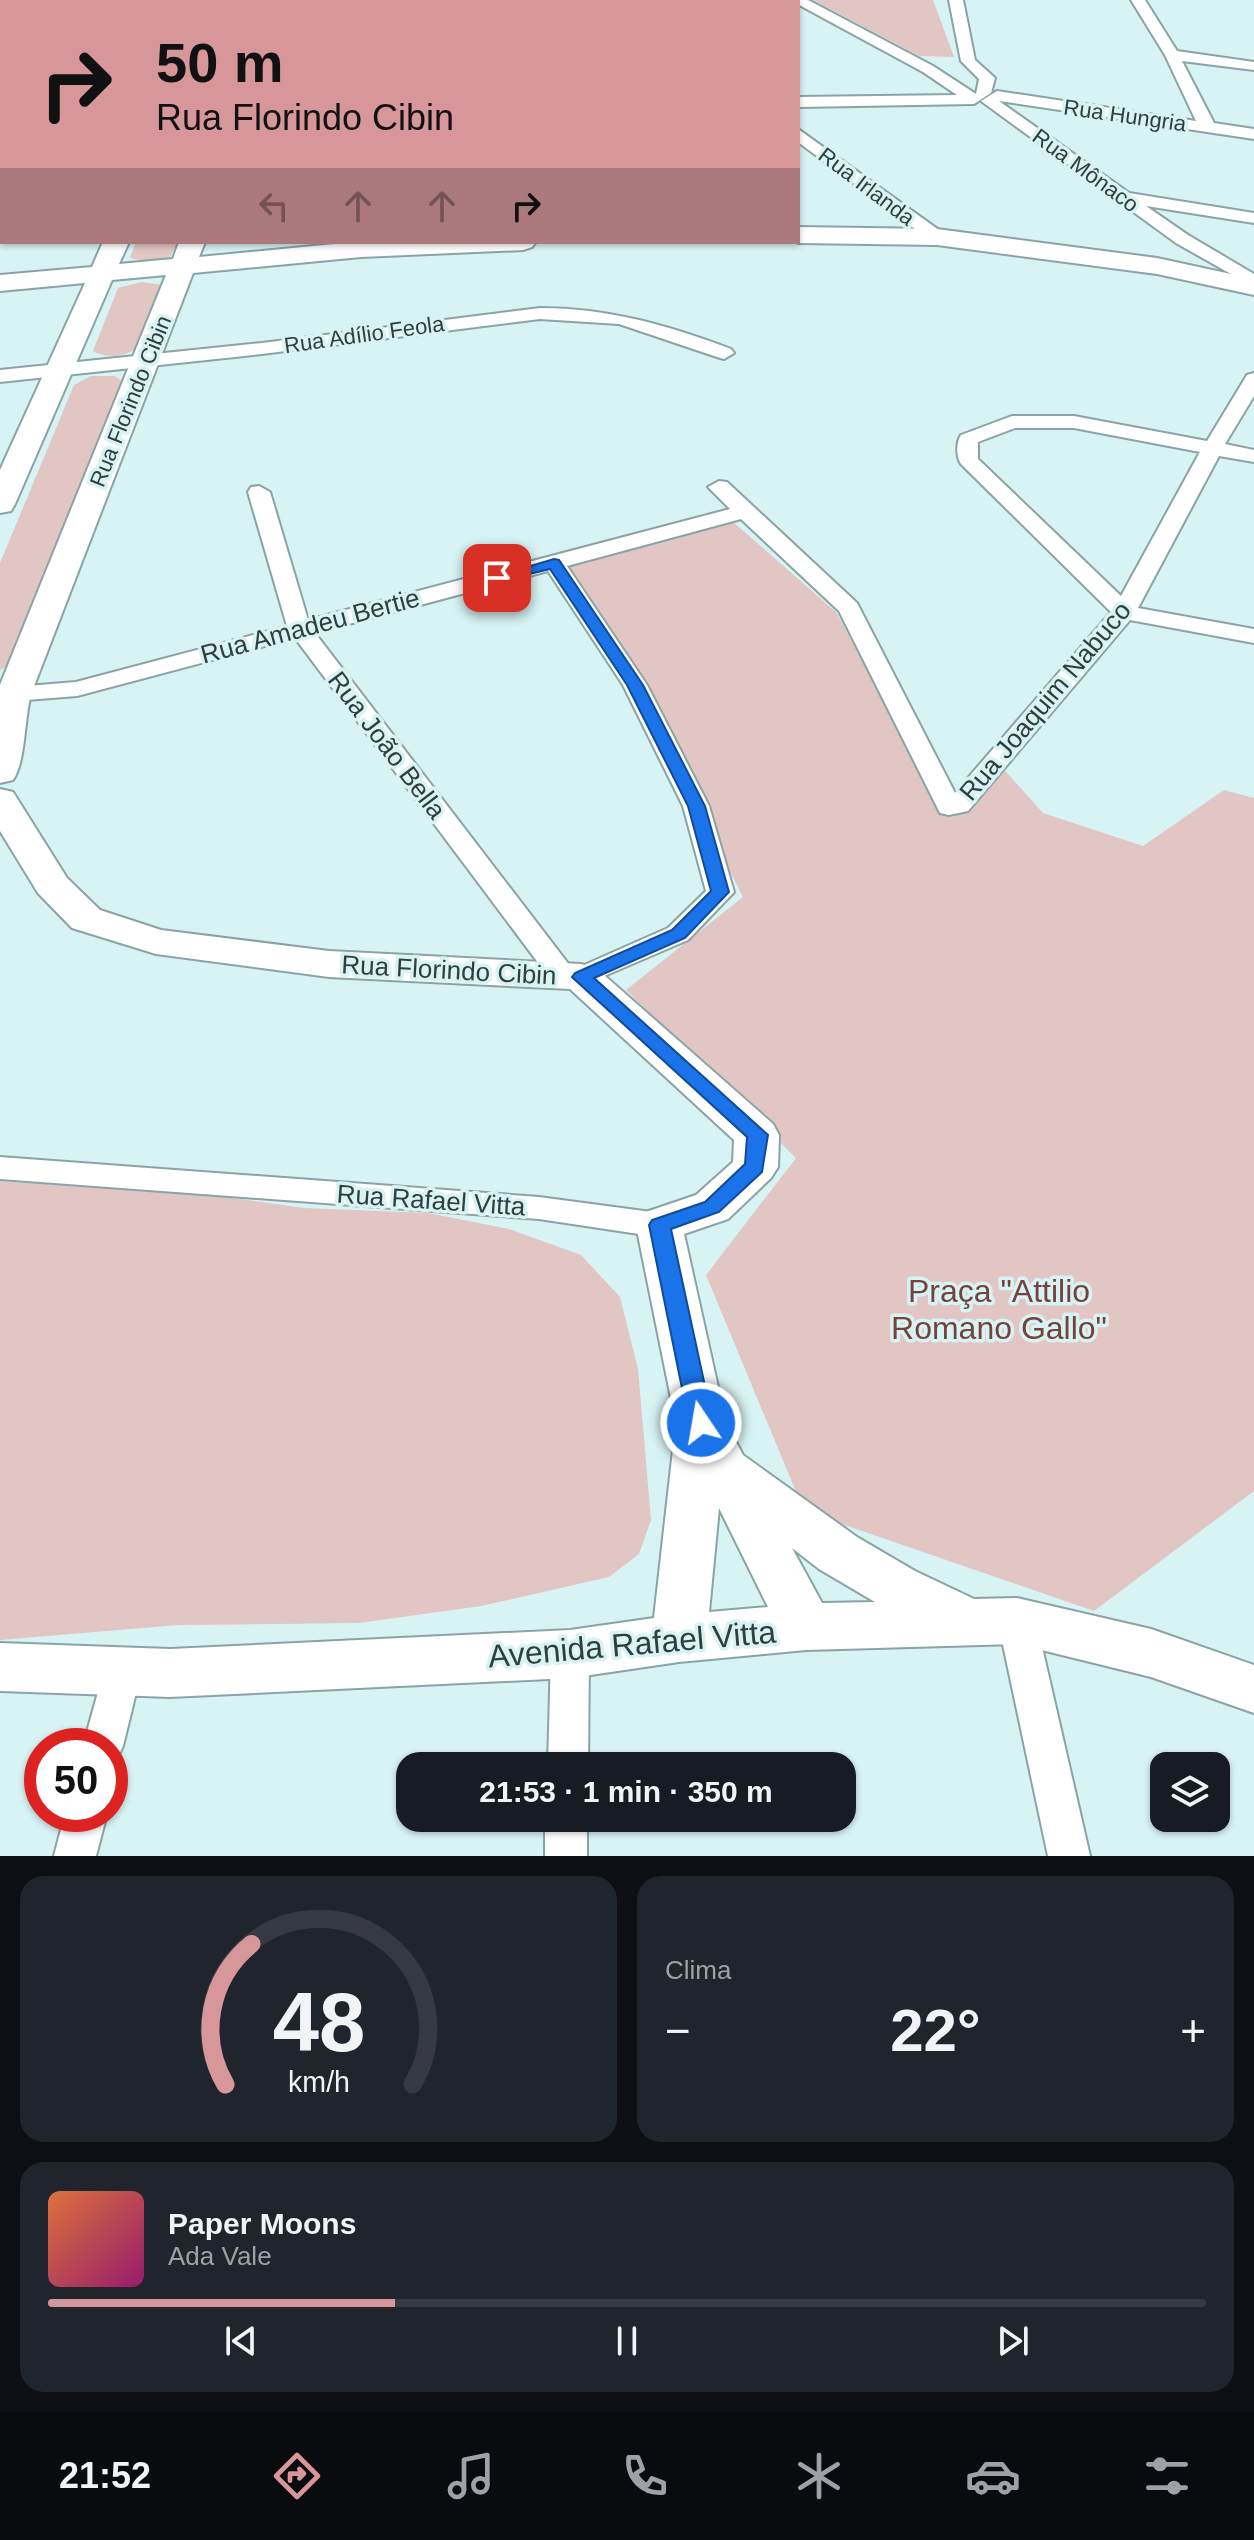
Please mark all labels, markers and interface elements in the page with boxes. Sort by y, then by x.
text: 50 m [156,31,284,94]
icon: right [24,32,128,136]
street label: Rua Hungria [1062,95,1189,137]
text: Rua Florindo Cibin [156,97,454,138]
street label: Rua Mônaco [1028,124,1144,217]
street label: Rua Irlanda [814,142,920,231]
icon: left [252,184,296,228]
icon: ahead [336,184,380,228]
icon: ahead [420,184,464,228]
icon: right [504,184,548,228]
street label: Rua Adílio Feola [282,311,446,358]
street label: Rua Florindo Cibin [85,312,176,490]
pin [463,544,531,612]
icon: arrive [475,556,519,600]
street label: Rua Amadeu Bertie [197,582,423,670]
street label: Rua Joaquim Nabuco [953,596,1137,806]
street label: Rua João Bella [322,666,452,825]
street label: Rua Florindo Cibin [341,949,557,991]
street label: Rua Rafael Vitta [336,1178,527,1222]
park label: Praça "Attilio Romano Gallo" [891,1273,1107,1346]
position arrow [659,1381,743,1465]
street label: Avenida Rafael Vitta [487,1613,778,1675]
speed limit sign: 50 [24,1728,128,1832]
map controls [1150,1752,1230,1832]
button: layers [1150,1752,1230,1832]
text: 21:53 · 1 min · 350 m [479,1775,773,1808]
text: Clima [665,1955,731,1985]
text: 48 [272,1976,365,2069]
text: 22° [890,1997,981,2064]
text: − [665,2006,691,2055]
text: + [1180,2006,1206,2055]
text: km/h [288,2066,349,2098]
text: Paper Moons [168,2207,356,2240]
text: Ada Vale [168,2241,272,2271]
icon: previous [219,2319,263,2363]
icon: pause [605,2319,649,2363]
icon: next [991,2319,1035,2363]
icon: directions [269,2448,325,2504]
icon: music [443,2448,499,2504]
icon: phone [617,2448,673,2504]
icon: climate [791,2448,847,2504]
icon: car [965,2448,1021,2504]
icon: filters [1139,2448,1195,2504]
text: 21:52 [59,2455,151,2496]

